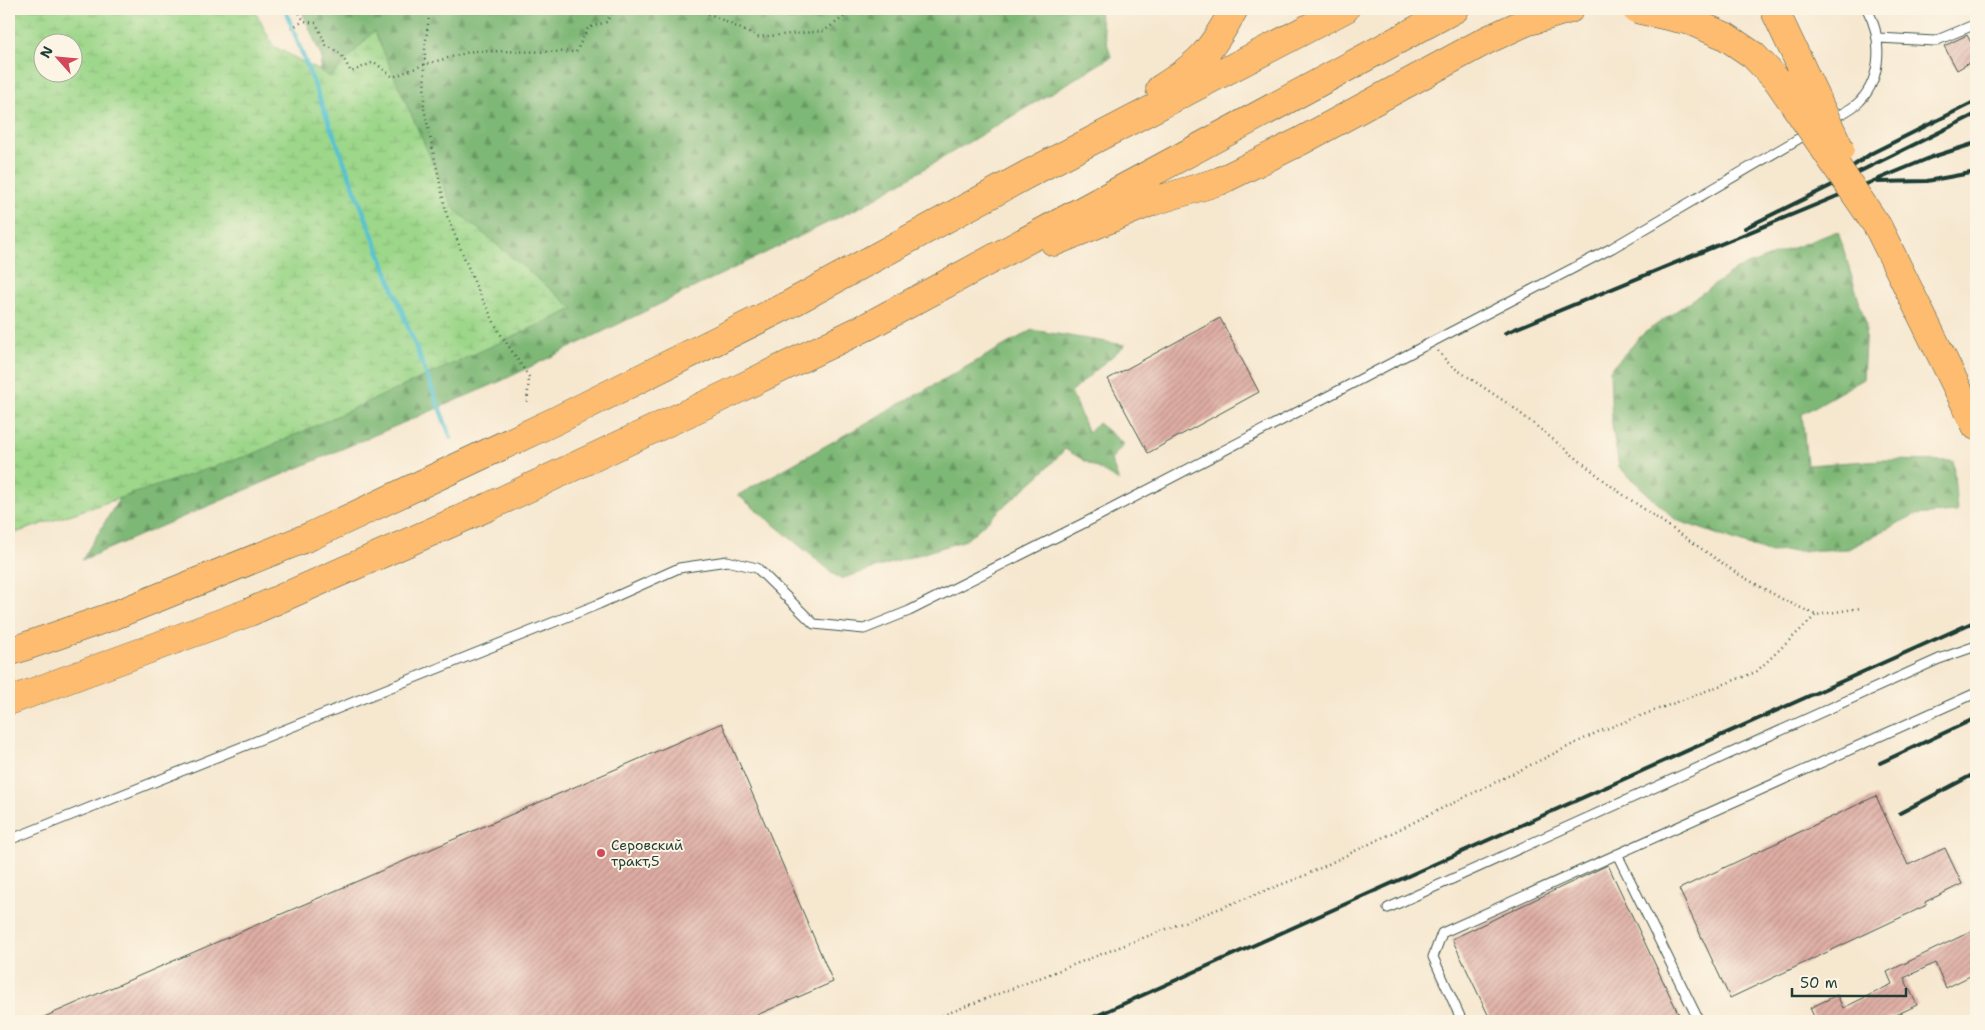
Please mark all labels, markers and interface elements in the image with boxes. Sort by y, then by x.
north arrow [32,32,82,82]
text: N [36,43,57,61]
place label: Серовский тракт,5 [611,836,683,870]
marker: Серовский тракт,5 [595,847,607,859]
scale bar [1792,965,1906,997]
text: 50 m [1800,973,1838,993]

